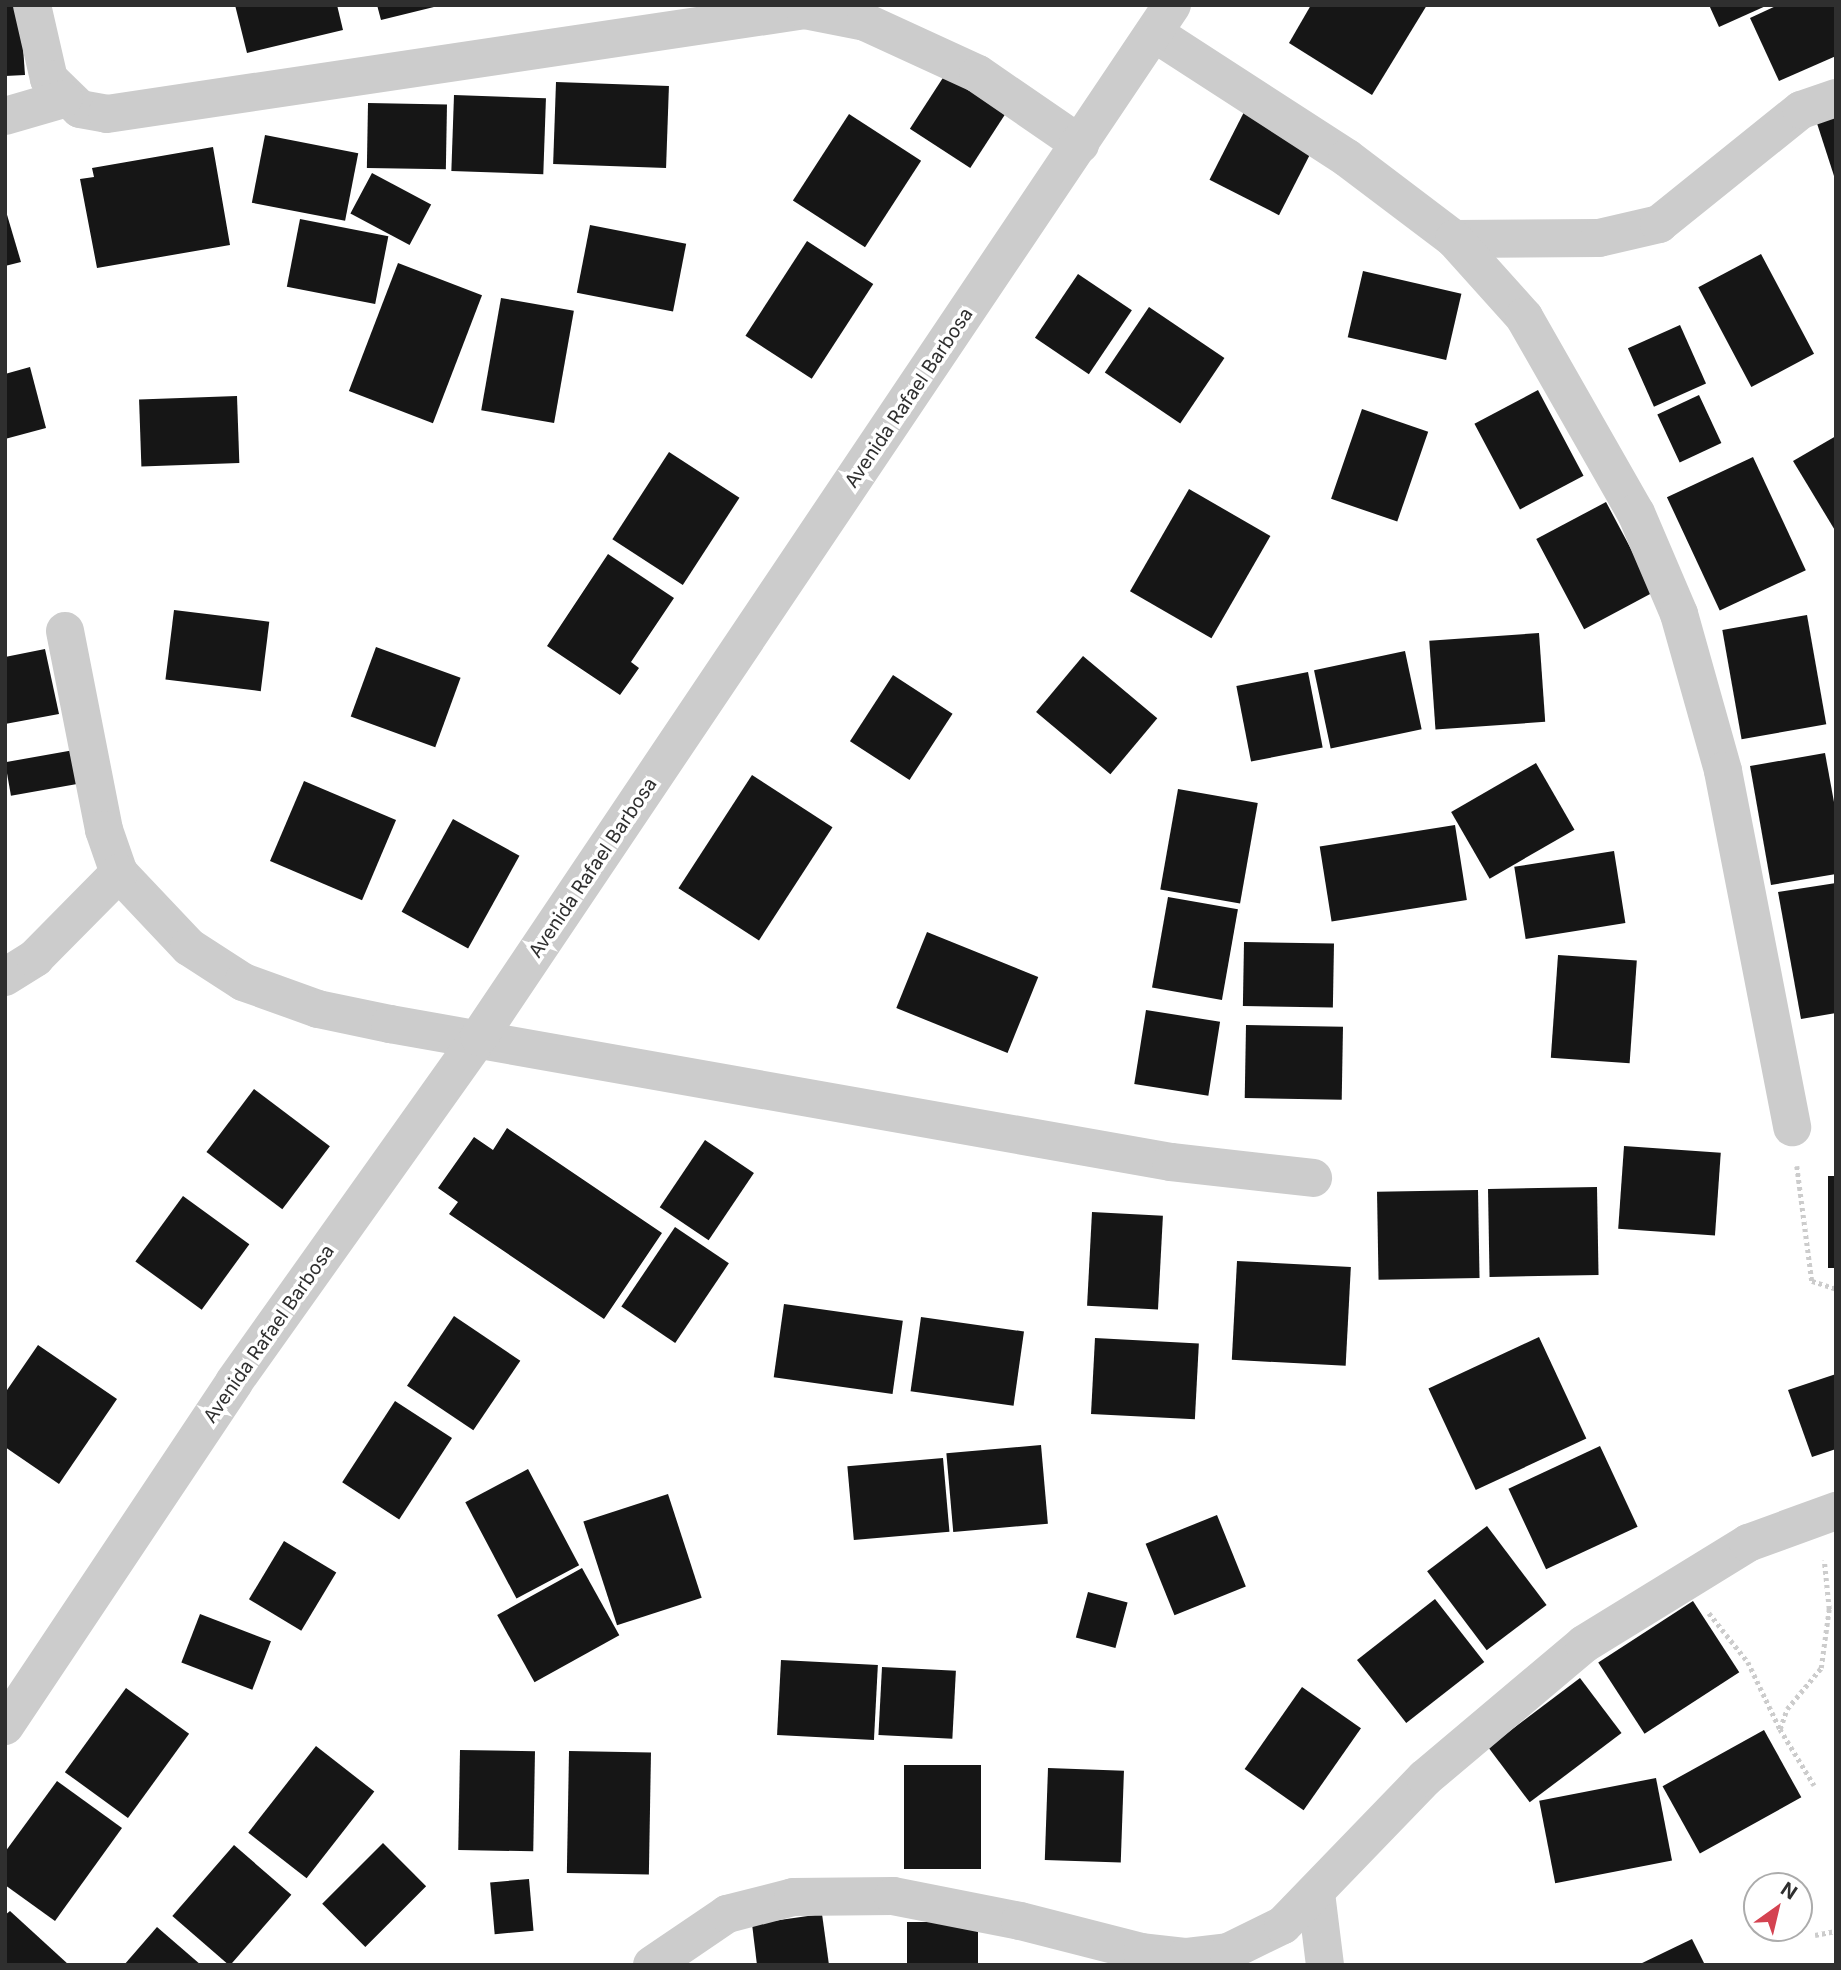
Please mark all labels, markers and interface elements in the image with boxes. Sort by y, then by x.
street label: Avenida Rafael Barbosa [840,304,978,492]
street label: Avenida Rafael Barbosa [524,774,662,962]
street label: Avenida Rafael Barbosa [199,1241,339,1427]
north arrow [1743,1872,1813,1942]
text: N [1776,1877,1801,1904]

